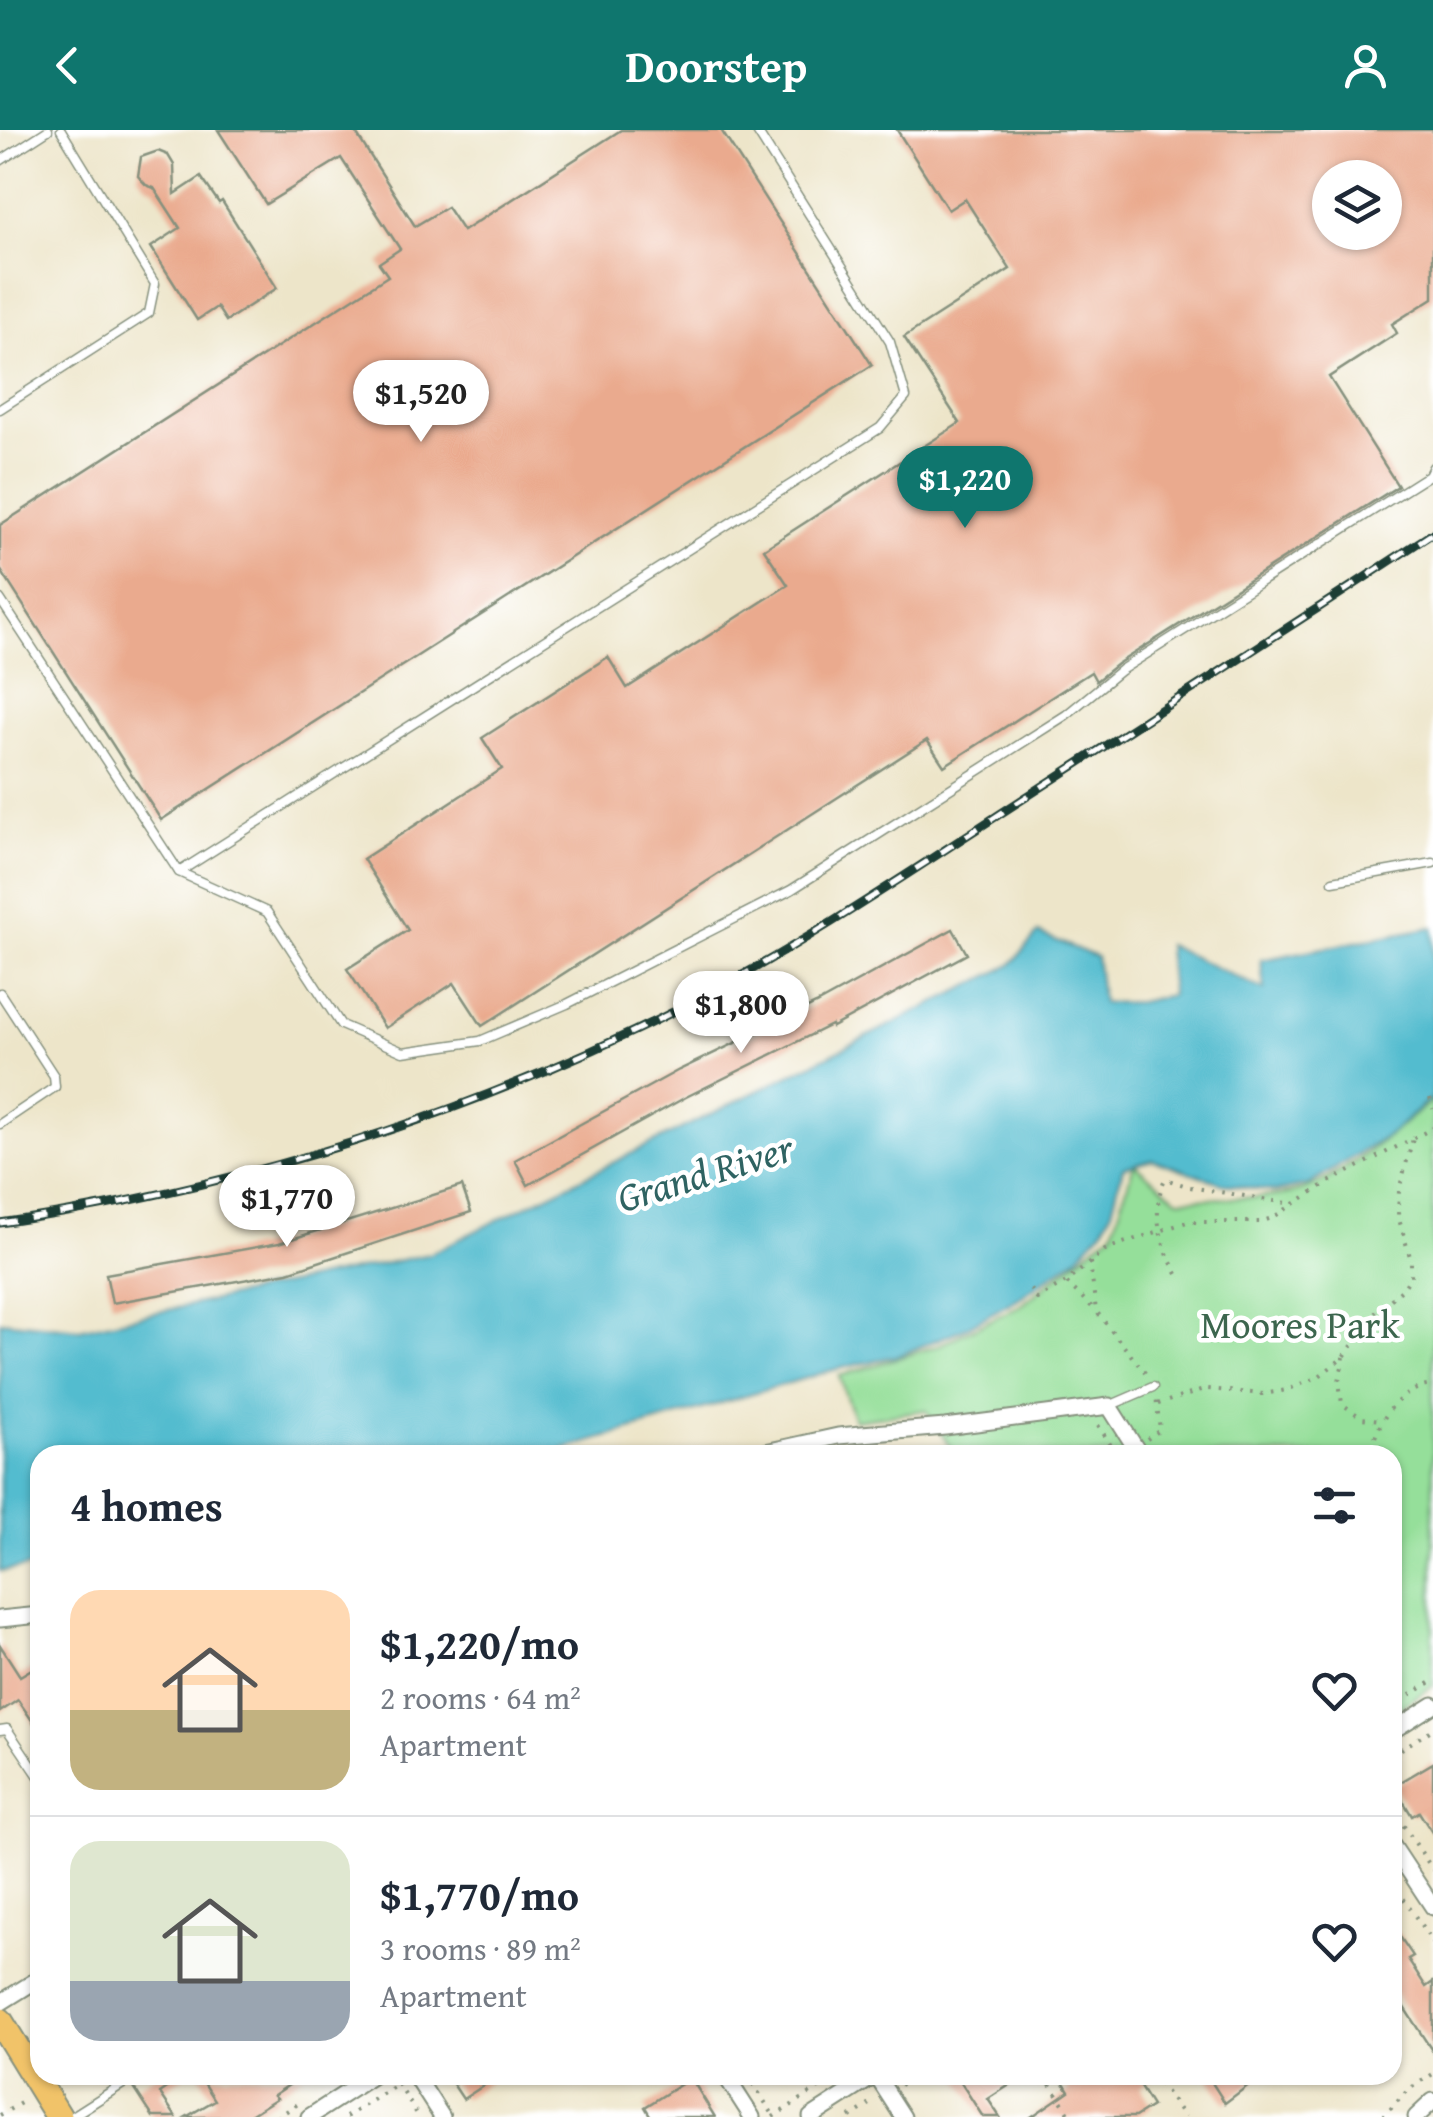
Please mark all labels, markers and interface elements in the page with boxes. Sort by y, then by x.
text: Doorstep [626,33,807,98]
icon: back [40,38,95,93]
icon: person [1338,38,1393,93]
map controls [1312,160,1402,250]
button: layers [1312,160,1402,250]
pin: $1,520 [340,360,502,445]
text: $1,520 [375,369,467,416]
pin: $1,220 [884,446,1046,531]
text: $1,220 [919,455,1011,502]
pin: $1,800 [660,971,822,1056]
text: $1,800 [695,980,787,1027]
water label: Grand River [610,1117,801,1227]
pin: $1,770 [206,1165,368,1250]
text: $1,770 [241,1174,333,1221]
park label: Moores Park [1200,1296,1401,1352]
text: 4 homes [70,1475,223,1536]
icon: filters [1307,1478,1362,1533]
text: $1,220/mo [380,1613,579,1674]
icon: home [150,1630,270,1750]
icon: heart [1307,1663,1362,1718]
text: 2 rooms · 64 m² [380,1674,581,1721]
text: Apartment [380,1721,527,1768]
text: $1,770/mo [380,1864,579,1925]
icon: home [150,1881,270,2001]
icon: heart [1307,1914,1362,1969]
text: 3 rooms · 89 m² [380,1925,581,1972]
text: Apartment [380,1972,527,2019]

